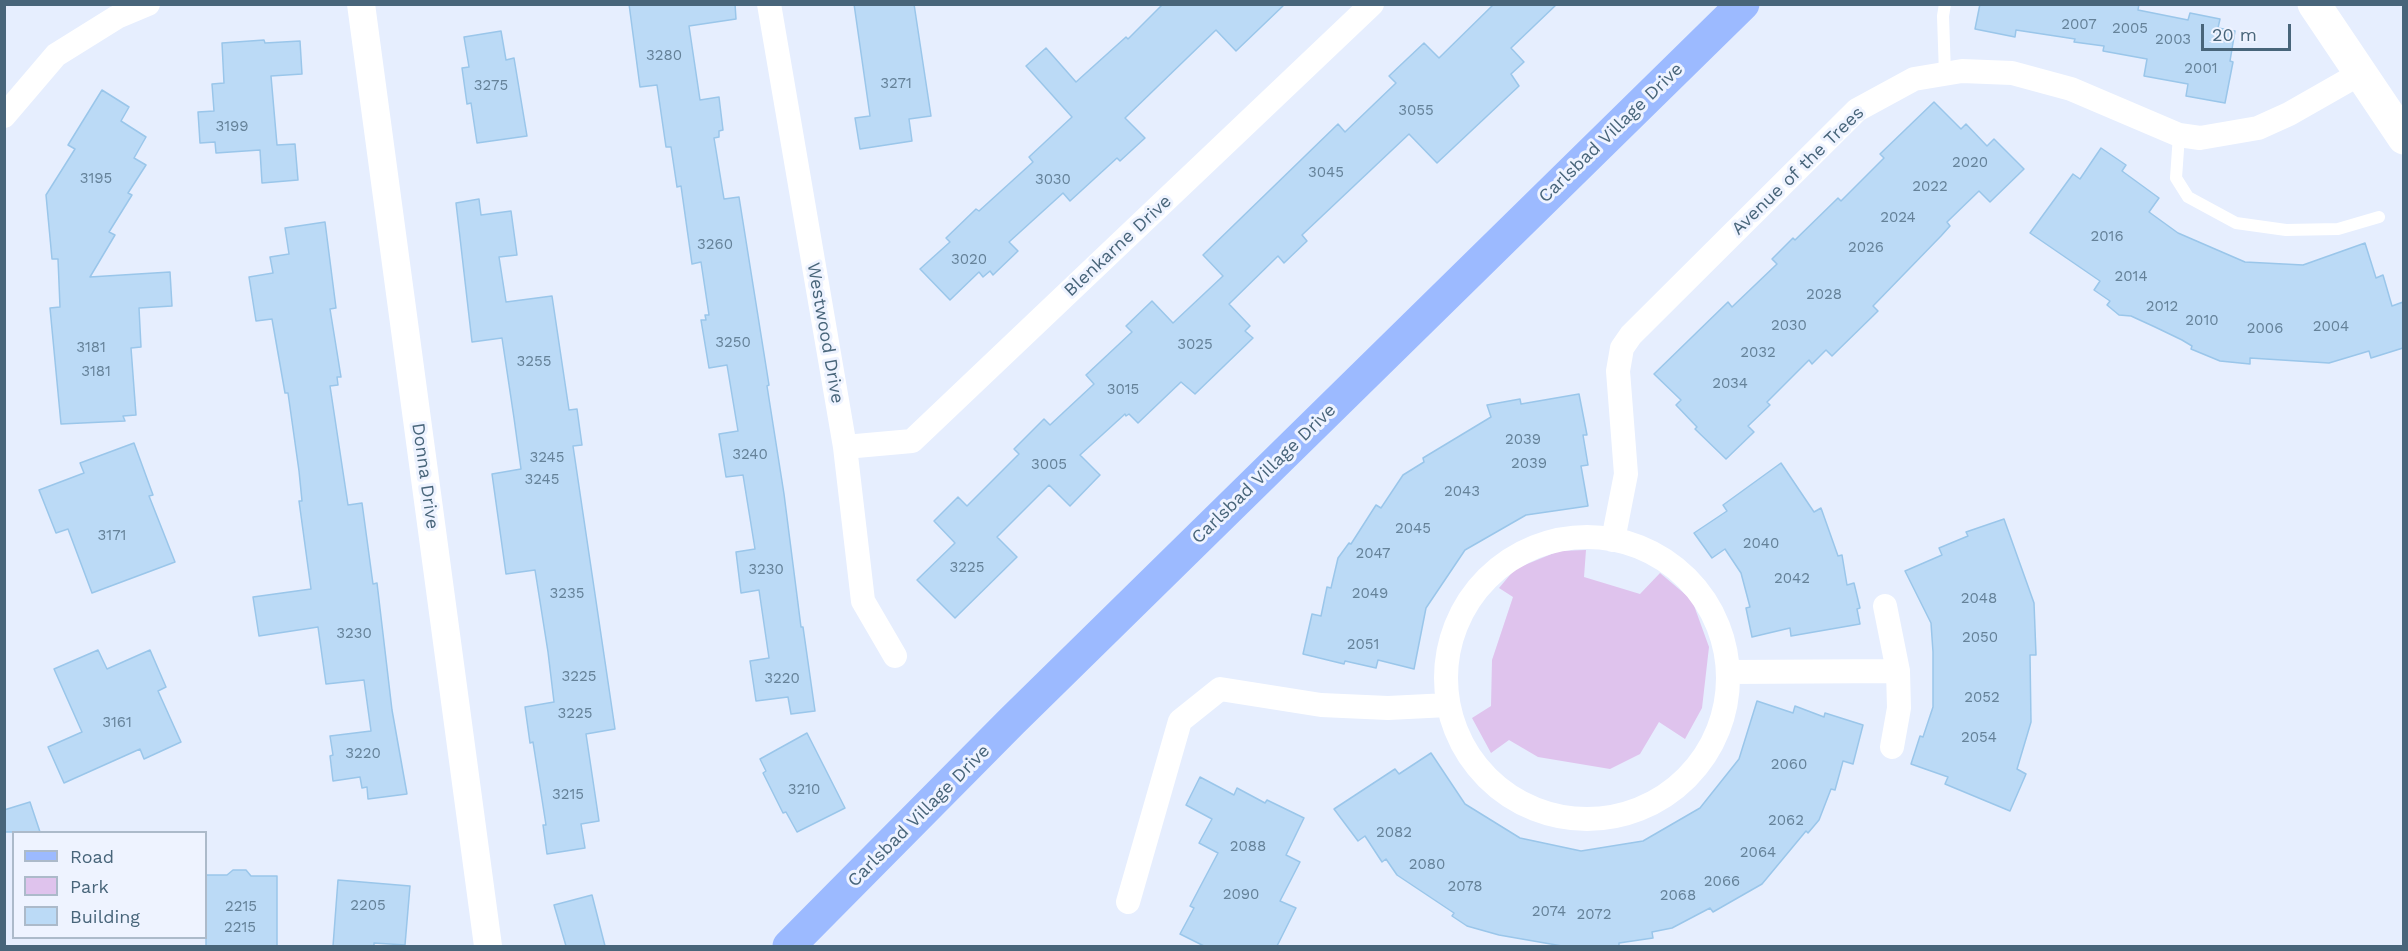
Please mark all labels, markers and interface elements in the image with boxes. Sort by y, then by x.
scale bar [2204,12,2294,50]
house number: 2007 [2061,16,2097,34]
house number: 2005 [2112,20,2148,38]
text: 20 m [2212,24,2257,45]
house number: 2003 [2155,31,2191,49]
house number: 3280 [646,47,682,65]
street label: Carlsbad Village Drive [1534,58,1688,208]
house number: 2001 [2184,60,2218,78]
house number: 3271 [880,75,912,93]
house number: 3275 [474,77,508,95]
house number: 3055 [1398,102,1434,120]
street label: Avenue of the Trees [1727,102,1869,240]
house number: 3199 [215,118,249,136]
house number: 2020 [1952,154,1988,172]
house number: 3045 [1308,164,1344,182]
house number: 3195 [80,170,112,188]
house number: 3030 [1035,171,1071,189]
house number: 2022 [1912,178,1948,196]
street label: Blenkarne Drive [1060,191,1176,301]
house number: 2024 [1880,209,1916,227]
house number: 2016 [2090,228,2124,246]
house number: 3260 [697,236,733,254]
house number: 2026 [1848,239,1884,257]
house number: 3020 [951,251,987,269]
street label: Westwood Drive [802,261,848,405]
house number: 2014 [2114,268,2148,286]
house number: 2028 [1806,286,1842,304]
house number: 2012 [2146,298,2178,316]
house number: 2010 [2185,312,2219,330]
house number: 2030 [1771,317,1807,335]
house number: 2004 [2313,318,2349,336]
house number: 2006 [2247,320,2283,338]
house number: 3250 [715,334,751,352]
house number: 3025 [1177,336,1213,354]
house number: 3181 [76,339,106,357]
house number: 2032 [1740,344,1776,362]
house number: 3255 [517,353,551,371]
house number: 3181 [81,363,111,381]
house number: 2034 [1712,375,1748,393]
house number: 3015 [1107,381,1139,399]
street label: Carlsbad Village Drive [1187,399,1341,549]
street label: Donna Drive [407,421,443,531]
house number: 2039 [1505,431,1541,449]
house number: 3240 [732,446,768,464]
house number: 3245 [530,449,564,467]
house number: 2039 [1511,455,1547,473]
house number: 3005 [1031,456,1067,474]
house number: 3245 [525,471,559,489]
house number: 2043 [1444,483,1480,501]
house number: 2045 [1395,520,1431,538]
house number: 3171 [98,527,126,545]
house number: 2040 [1743,535,1779,553]
house number: 2047 [1356,545,1390,563]
house number: 3225 [950,559,984,577]
house number: 3230 [748,561,784,579]
house number: 2042 [1774,570,1810,588]
house number: 3235 [550,585,584,603]
house number: 2049 [1352,585,1388,603]
house number: 2048 [1961,590,1997,608]
house number: 3230 [336,625,372,643]
house number: 2050 [1962,629,1998,647]
house number: 2051 [1347,636,1379,654]
house number: 3225 [562,668,596,686]
house number: 3220 [764,670,800,688]
house number: 2052 [1964,689,2000,707]
house number: 3225 [558,705,592,723]
house number: 3161 [102,714,132,732]
house number: 2054 [1961,729,1997,747]
street label: Carlsbad Village Drive [843,740,995,892]
house number: 3220 [345,745,381,763]
house number: 2060 [1771,756,1807,774]
house number: 3210 [788,781,820,799]
house number: 3215 [552,786,584,804]
house number: 2062 [1768,812,1804,830]
house number: 2082 [1376,824,1412,842]
legend [12,831,207,939]
house number: 2088 [1230,838,1266,856]
house number: 2064 [1740,844,1776,862]
text: Road [70,846,114,867]
house number: 2080 [1409,856,1445,874]
house number: 2066 [1704,873,1740,891]
text: Park [70,876,109,897]
house number: 2078 [1447,878,1483,896]
house number: 2090 [1223,886,1259,904]
house number: 2068 [1660,887,1696,905]
house number: 2205 [350,897,386,915]
house number: 2215 [225,898,257,916]
house number: 2074 [1532,903,1566,921]
text: Building [70,906,140,927]
house number: 2072 [1577,906,1611,924]
house number: 2215 [224,919,256,937]

